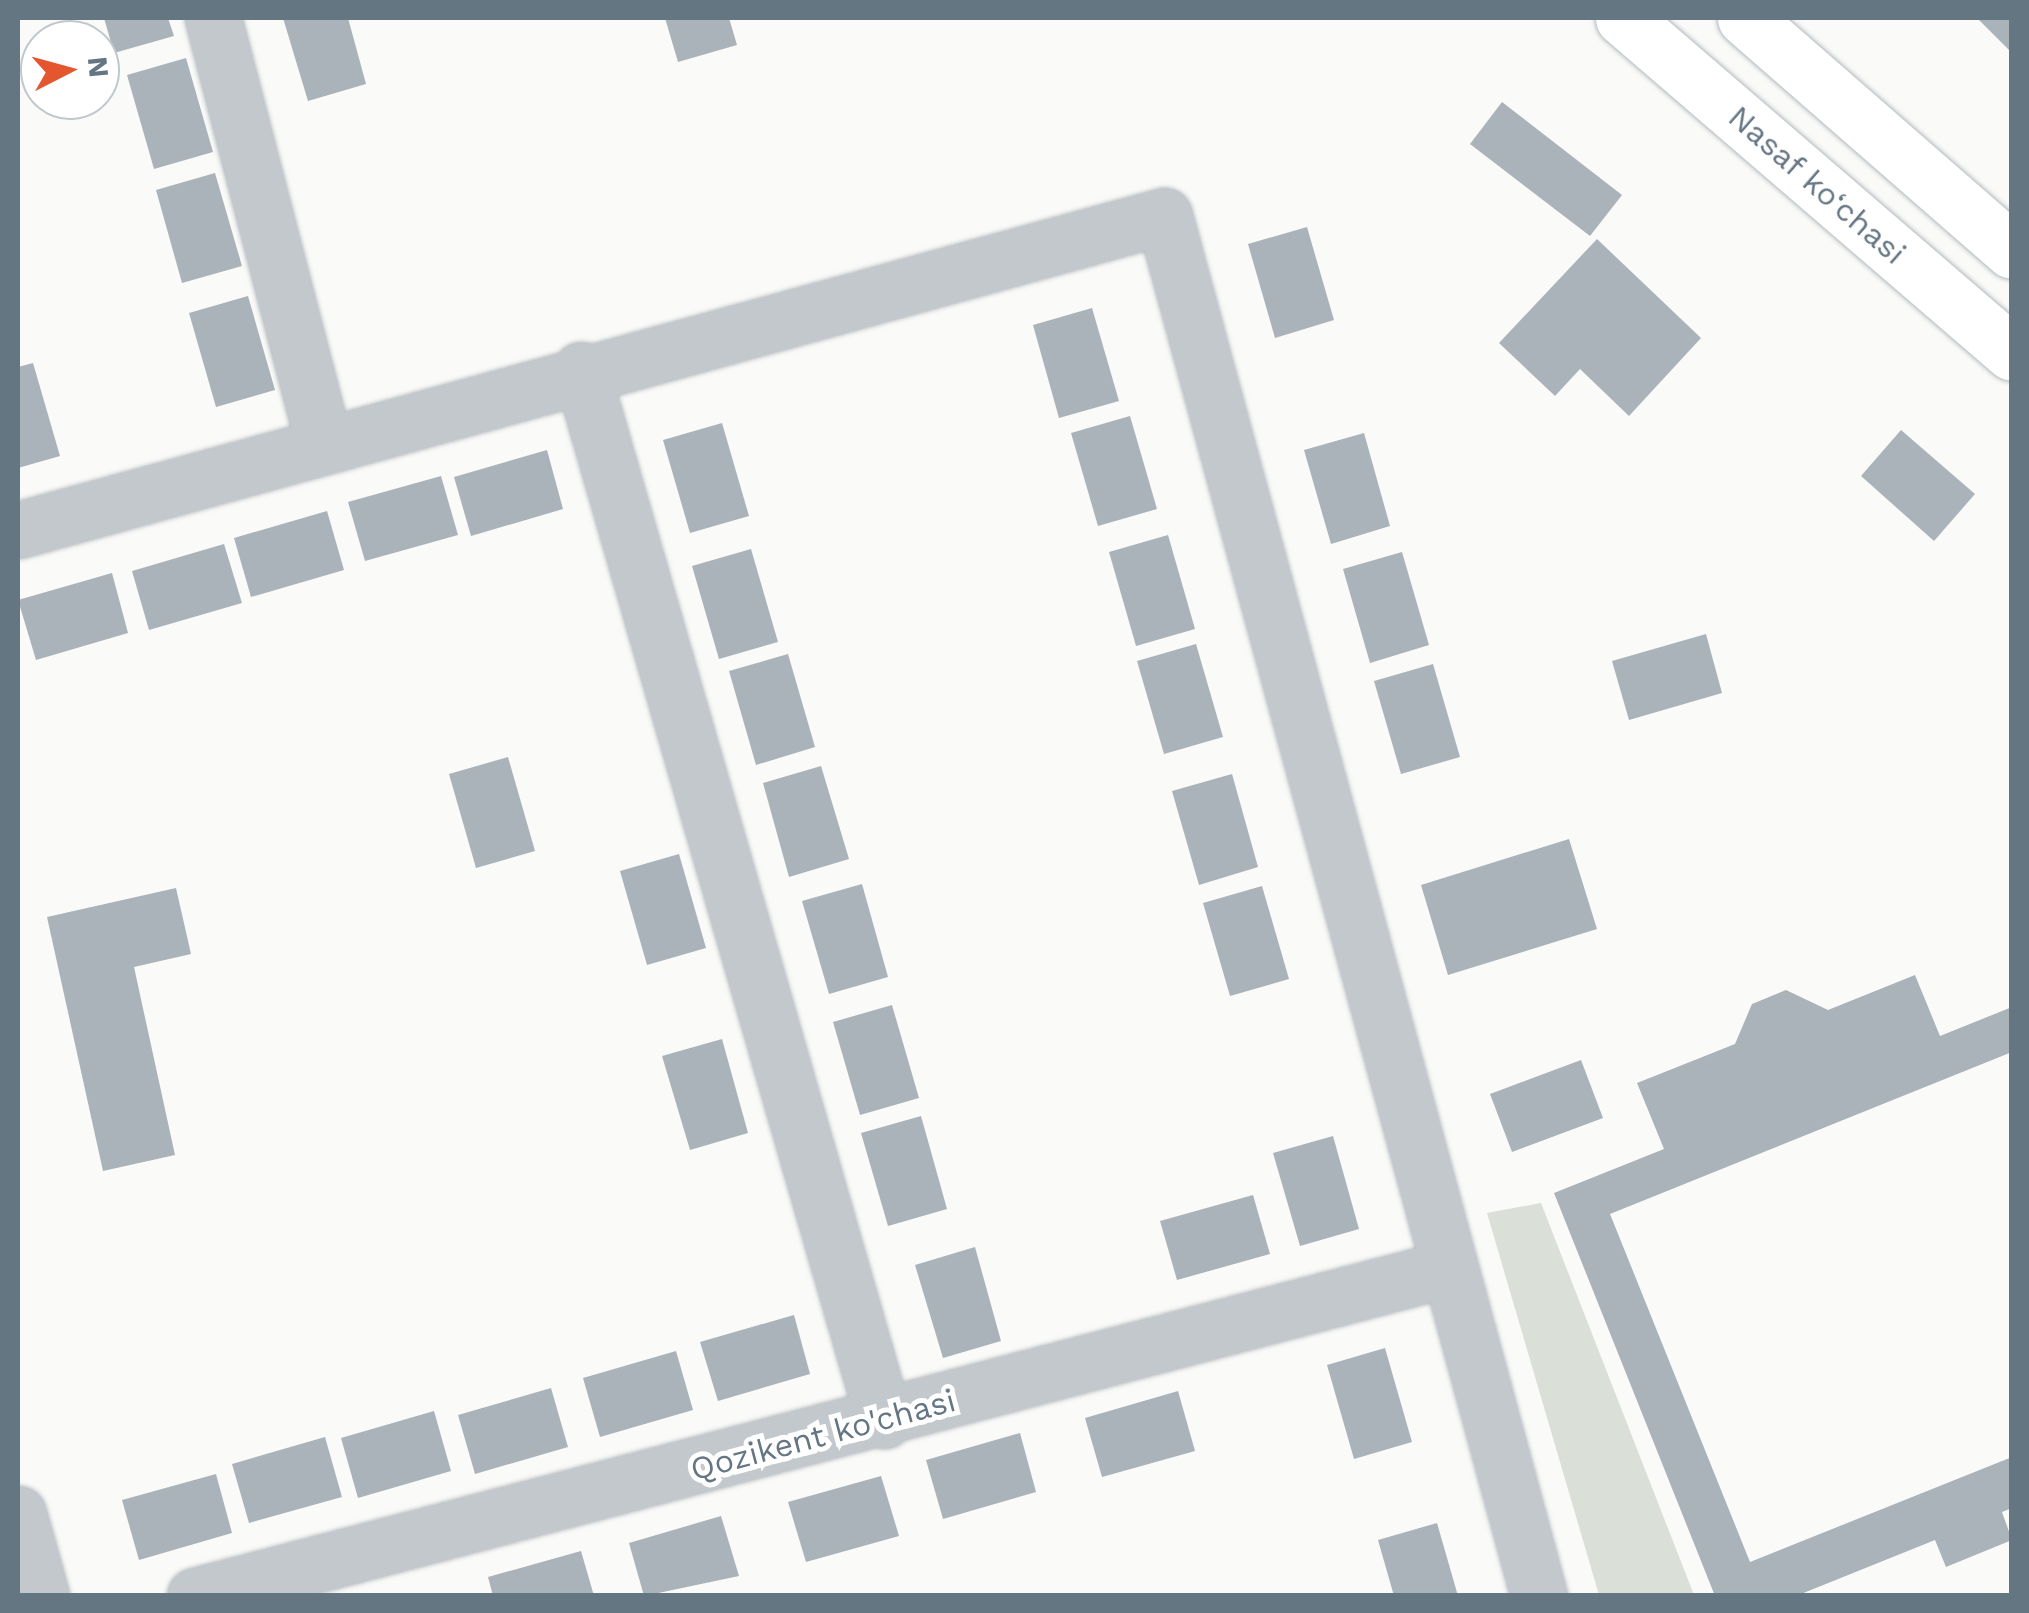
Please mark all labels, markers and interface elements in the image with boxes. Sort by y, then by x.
north arrow [20,20,120,120]
text: N [81,55,116,79]
street label: Nasaf ko‘chasi [1720,97,1914,273]
street label: Qozikent ko'chasi [686,1381,960,1489]

